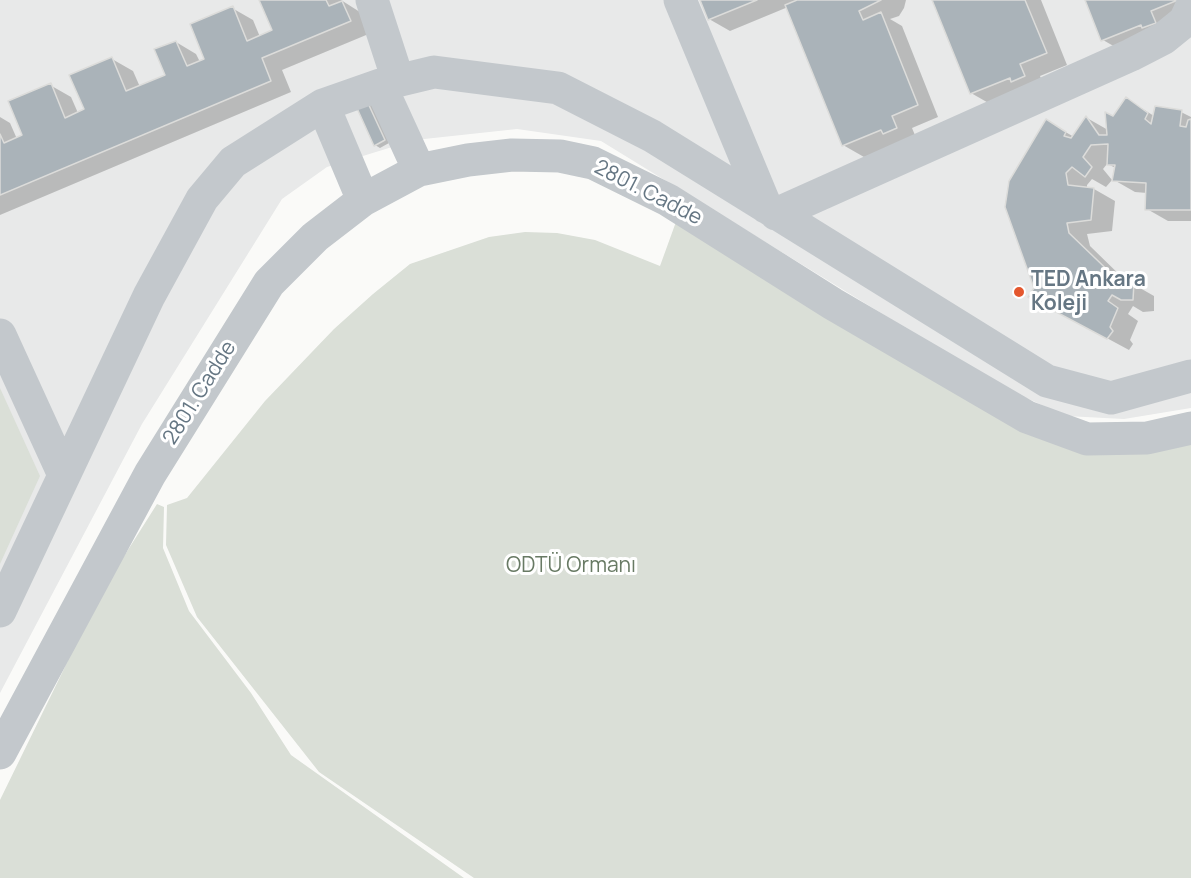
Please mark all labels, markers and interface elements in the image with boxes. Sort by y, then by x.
street label: 2801. Cadde [590,155,706,231]
place label: TED Ankara Koleji [1031,267,1146,317]
marker: TED Ankara Koleji [1012,285,1026,299]
street label: 2801. Cadde [158,336,242,450]
park label: ODTÜ Ormanı [506,553,636,579]

